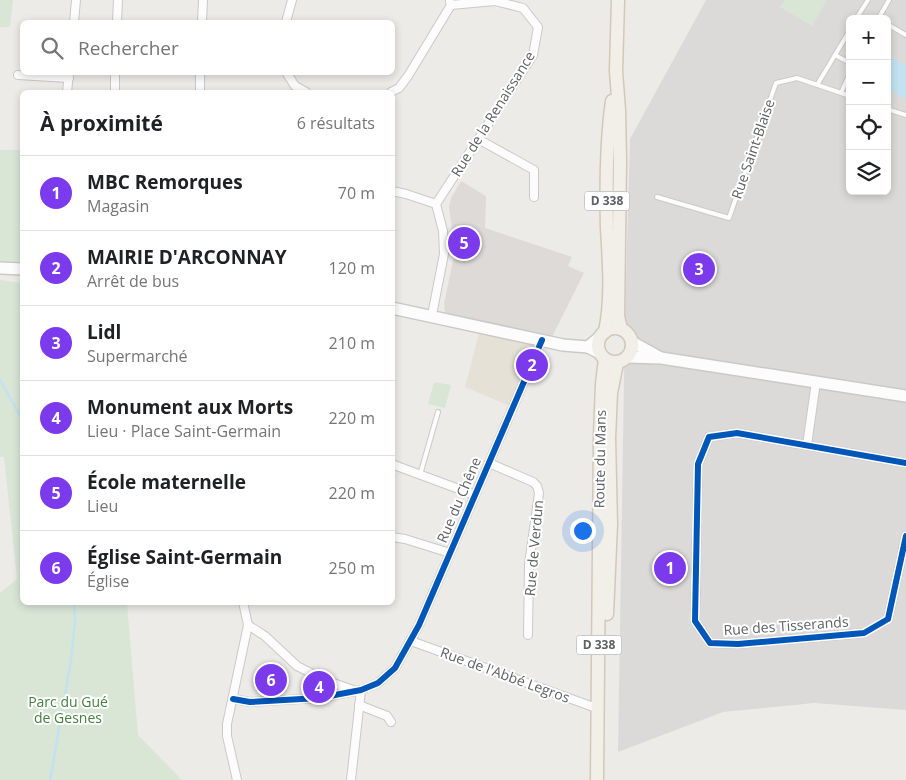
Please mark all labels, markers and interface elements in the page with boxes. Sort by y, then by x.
map controls [846,15,891,195]
button: + [846,15,891,60]
search box [20,20,395,75]
icon: search [38,34,66,62]
text: Rechercher [78,35,179,61]
street label: Rue de la Renaissance [446,47,539,180]
button: − [846,60,891,105]
street label: Rue Saint-Blaise [727,96,779,201]
button: locate [846,105,891,150]
text: À proximité [40,109,163,137]
text: 6 résultats [297,112,375,134]
button: layers [846,150,891,195]
text: MBC Remorques [87,169,243,195]
text: 1 [51,182,61,204]
text: 70 m [338,182,375,204]
road number: D 338 [584,192,630,210]
text: Magasin [87,195,149,217]
pin: 5 [448,224,480,262]
text: MAIRIE D'ARCONNAY [87,244,287,270]
pin: 3 [683,250,715,288]
text: 2 [51,257,61,279]
text: 120 m [329,257,375,279]
text: Arrêt de bus [87,270,179,292]
text: Lidl [87,319,121,345]
text: 3 [51,332,61,354]
text: 210 m [329,332,375,354]
text: Supermarché [87,345,188,367]
pin: 2 [516,346,548,384]
text: Monument aux Morts [87,394,293,420]
text: 4 [51,407,61,429]
text: 220 m [329,407,375,429]
street label: Route du Mans [589,409,610,508]
text: Lieu · Place Saint-Germain [87,420,281,442]
street label: Rue du Chêne [432,454,485,546]
text: École maternelle [87,469,246,495]
text: 5 [51,482,61,504]
text: 220 m [329,482,375,504]
text: Lieu [87,495,118,517]
street label: Rue de Verdun [520,499,547,597]
your location [570,518,596,544]
text: Église Saint-Germain [87,544,282,570]
pin: 1 [654,549,686,587]
text: 6 [51,557,61,579]
text: 250 m [329,557,375,579]
text: Église [87,570,129,592]
street label: Rue des Tisserands [723,612,849,639]
road number: D 338 [576,636,622,654]
street label: Rue de l'Abbé Legros [438,642,573,707]
pin: 6 [255,661,287,699]
pin: 4 [303,668,335,706]
park label: Parc du Gué de Gesnes [28,692,108,727]

